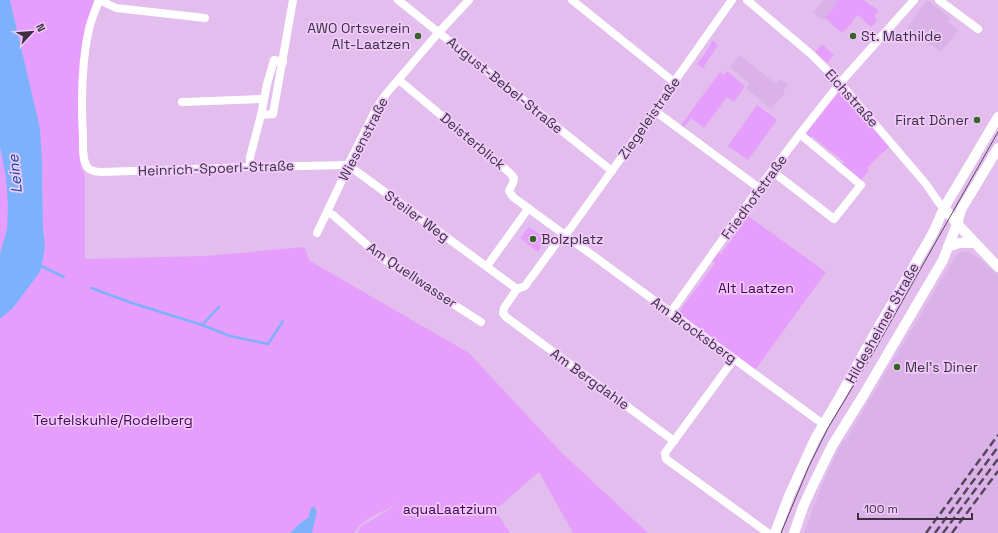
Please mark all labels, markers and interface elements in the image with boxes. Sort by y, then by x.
north arrow [12,12,52,52]
place label: AWO Ortsverein Alt-Laatzen [307,19,410,53]
text: N [33,21,49,34]
place label: St. Mathilde [861,27,942,45]
marker: AWO Ortsverein Alt-Laatzen [413,31,423,41]
marker: St. Mathilde [848,31,858,41]
street label: August-Bebel-Straße [443,33,567,137]
street label: Eichstraße [821,65,883,131]
street label: Ziegeleistraße [614,73,684,163]
street label: Wiesenstraße [334,94,392,184]
street label: Deisterblick [437,108,510,174]
place label: Firat Döner [895,111,969,129]
marker: Firat Döner [972,115,982,125]
street label: Friedhofstraße [717,151,791,243]
water label: Leine [3,153,26,194]
street label: Heinrich-Spoerl-Straße [138,156,294,180]
street label: Steiler Weg [381,186,453,246]
place label: Bolzplatz [541,230,603,248]
marker: Bolzplatz [528,234,538,244]
street label: Am Quellwasser [363,238,461,312]
street label: Hildesheimer Straße [841,259,923,387]
park label: Alt Laatzen [718,279,794,297]
street label: Am Brocksberg [648,293,740,367]
street label: Am Bergdahle [547,344,633,414]
place label: Mel's Diner [905,358,978,376]
marker: Mel's Diner [892,362,902,372]
park label: Teufelskuhle/Rodelberg [33,411,193,429]
scale bar [858,495,972,521]
park label: aquaLaatzium [403,500,497,518]
text: 100 m [864,501,898,517]

